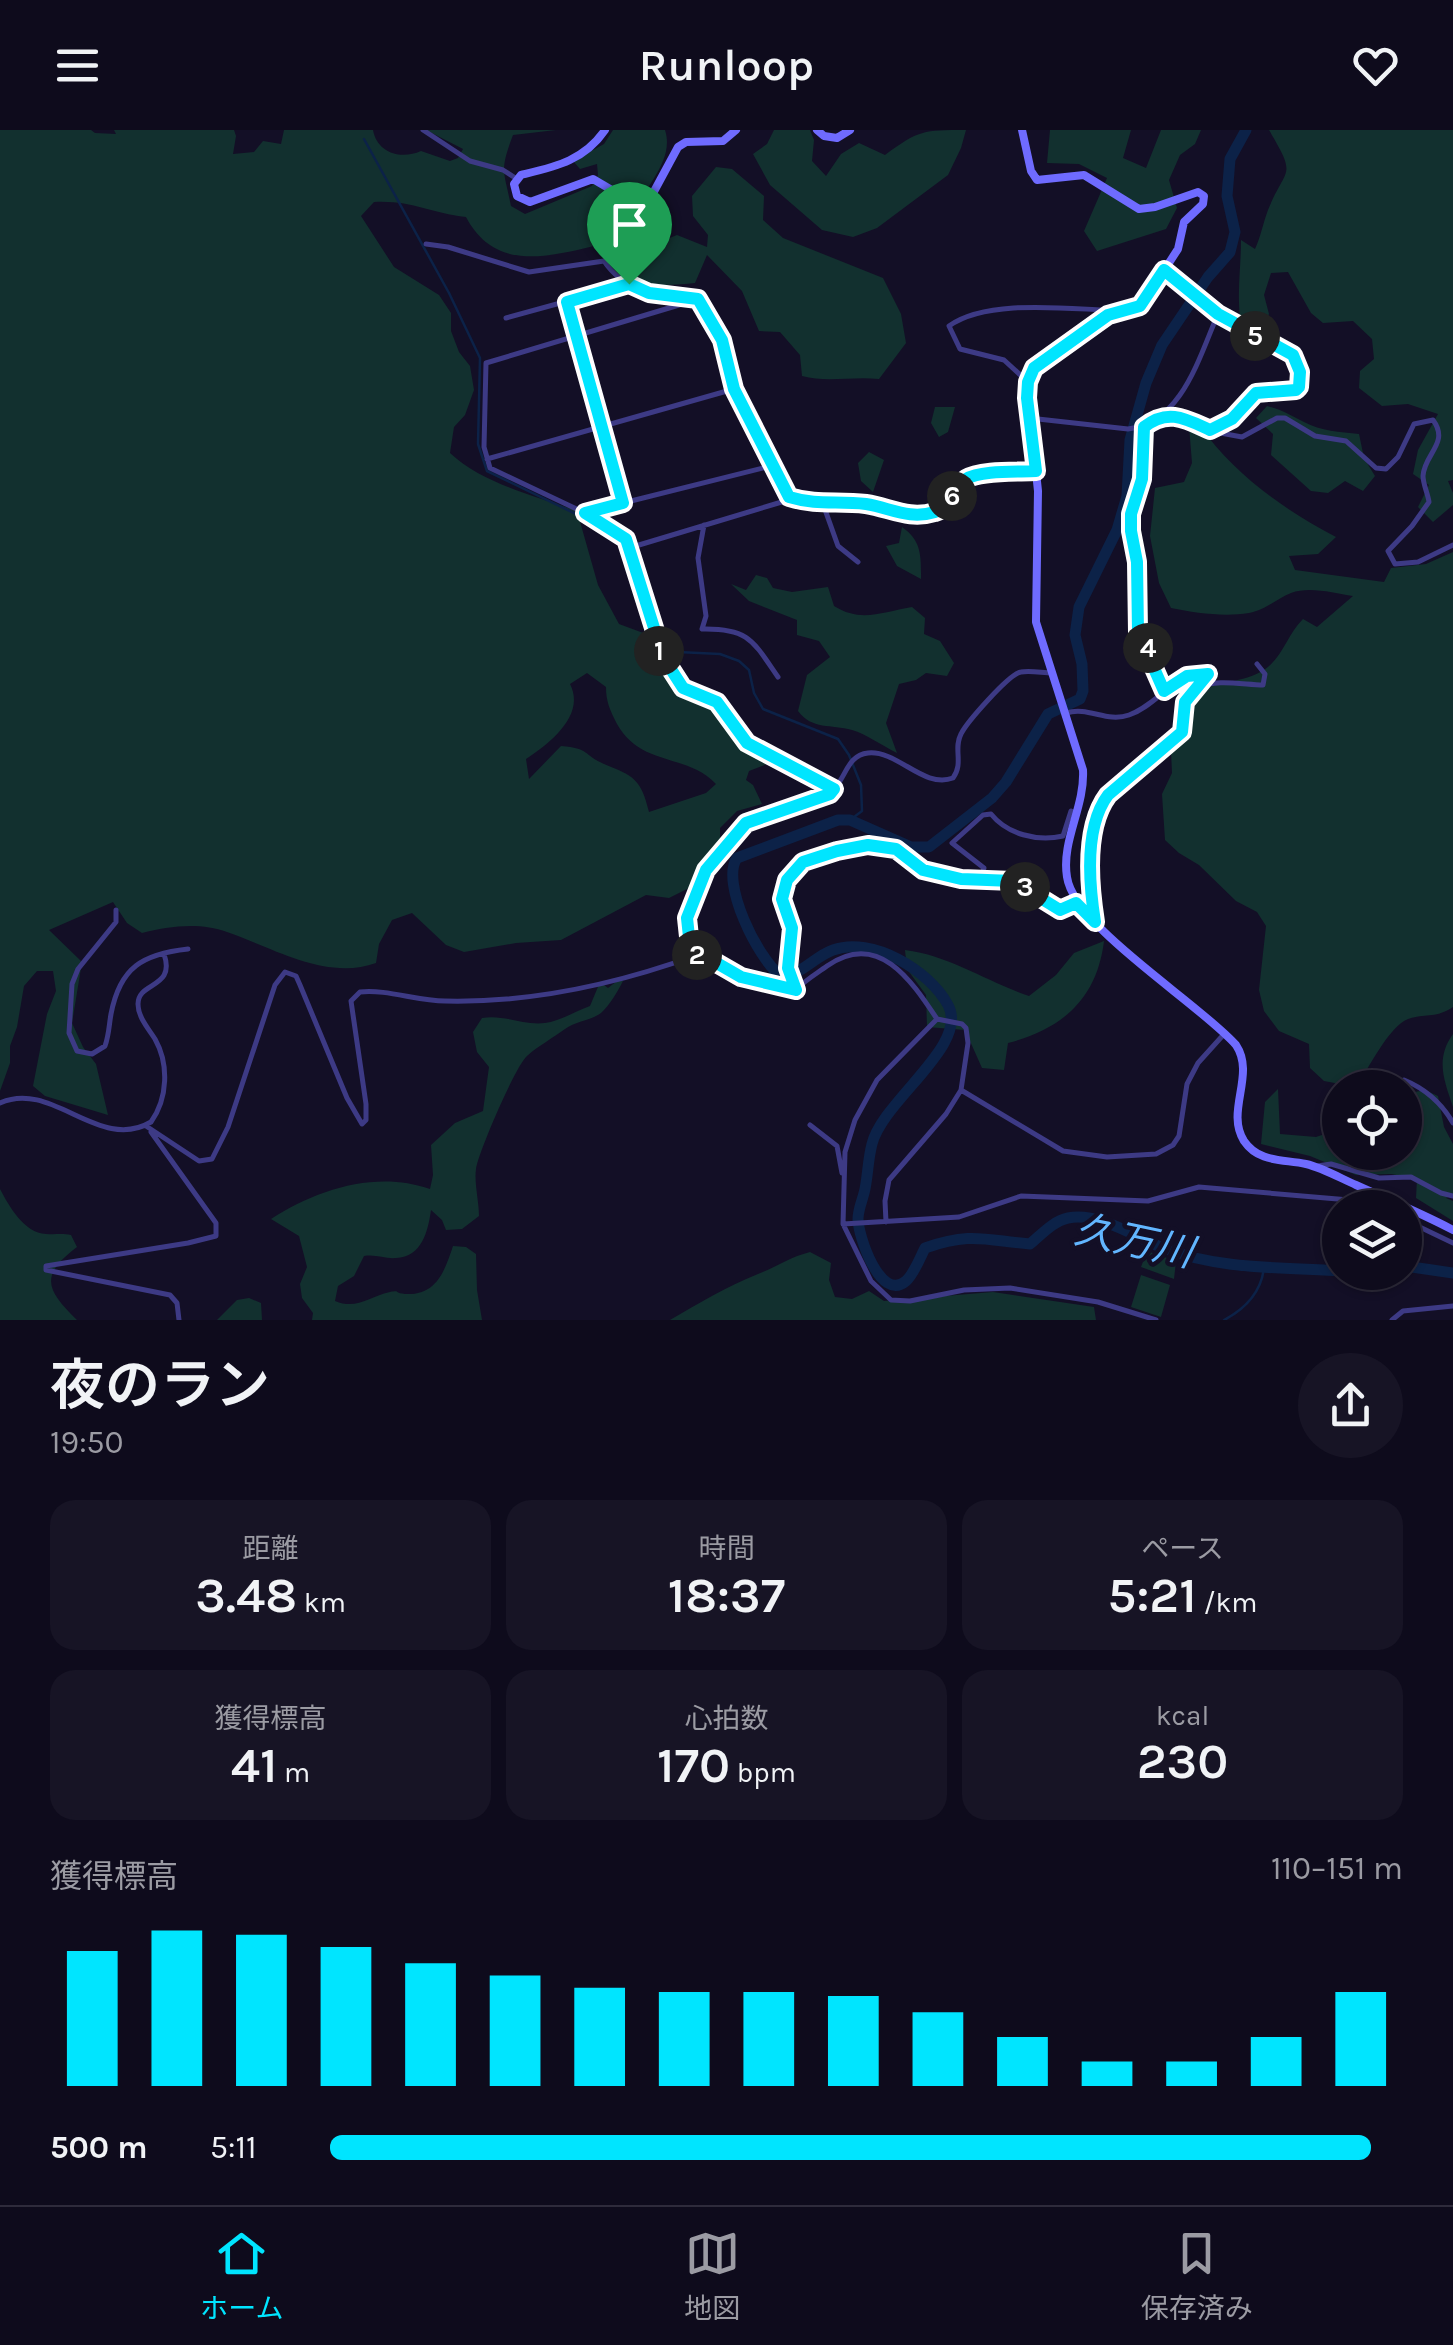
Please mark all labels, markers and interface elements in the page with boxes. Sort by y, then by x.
icon: menu [50,38,105,93]
icon: heart [1348,38,1403,93]
text: Runloop [639,39,814,91]
pin [587,182,672,285]
icon: arrive [602,197,657,252]
pin: 5 [1230,311,1280,361]
text: 5 [1247,319,1263,352]
pin: 6 [927,471,977,521]
text: 6 [944,479,961,512]
pin: 4 [1123,623,1173,673]
pin: 1 [634,626,684,676]
text: 4 [1140,631,1156,664]
text: 1 [654,634,664,667]
pin: 3 [1000,862,1050,912]
text: 3 [1016,870,1034,903]
pin: 2 [672,930,722,980]
text: 2 [689,938,705,971]
map controls [1322,1070,1422,1290]
button: locate [1322,1070,1422,1170]
button: layers [1322,1190,1422,1290]
water label: 久万川 [1070,1206,1201,1277]
button: share [1298,1353,1403,1458]
text: 夜のラン [50,1354,270,1418]
text: 19:50 [50,1424,124,1461]
text: 距離 [242,1532,299,1565]
text: 時間 [698,1532,755,1565]
text: ペース [1141,1532,1224,1565]
text: 3.48 [195,1566,297,1625]
text: 18:37 [668,1566,785,1625]
text: 5:21 [1108,1566,1197,1625]
text: km [297,1586,346,1619]
text: /km [1197,1586,1257,1619]
text: kcal [1156,1699,1209,1732]
text: 獲得標高 [214,1702,327,1735]
text: 心拍数 [684,1702,769,1735]
text: 230 [1137,1732,1228,1791]
text: 41 [231,1736,277,1795]
text: 170 [657,1736,730,1795]
text: m [277,1756,310,1789]
text: bpm [730,1756,796,1789]
text: 110–151 m [1271,1850,1403,1887]
text: 獲得標高 [50,1858,178,1895]
text: 500 m [50,2129,148,2166]
text: 5:11 [210,2129,257,2166]
tab: ホーム [200,2226,283,2326]
tab: 地図 [684,2226,740,2326]
tab: 保存済み [1141,2226,1253,2326]

